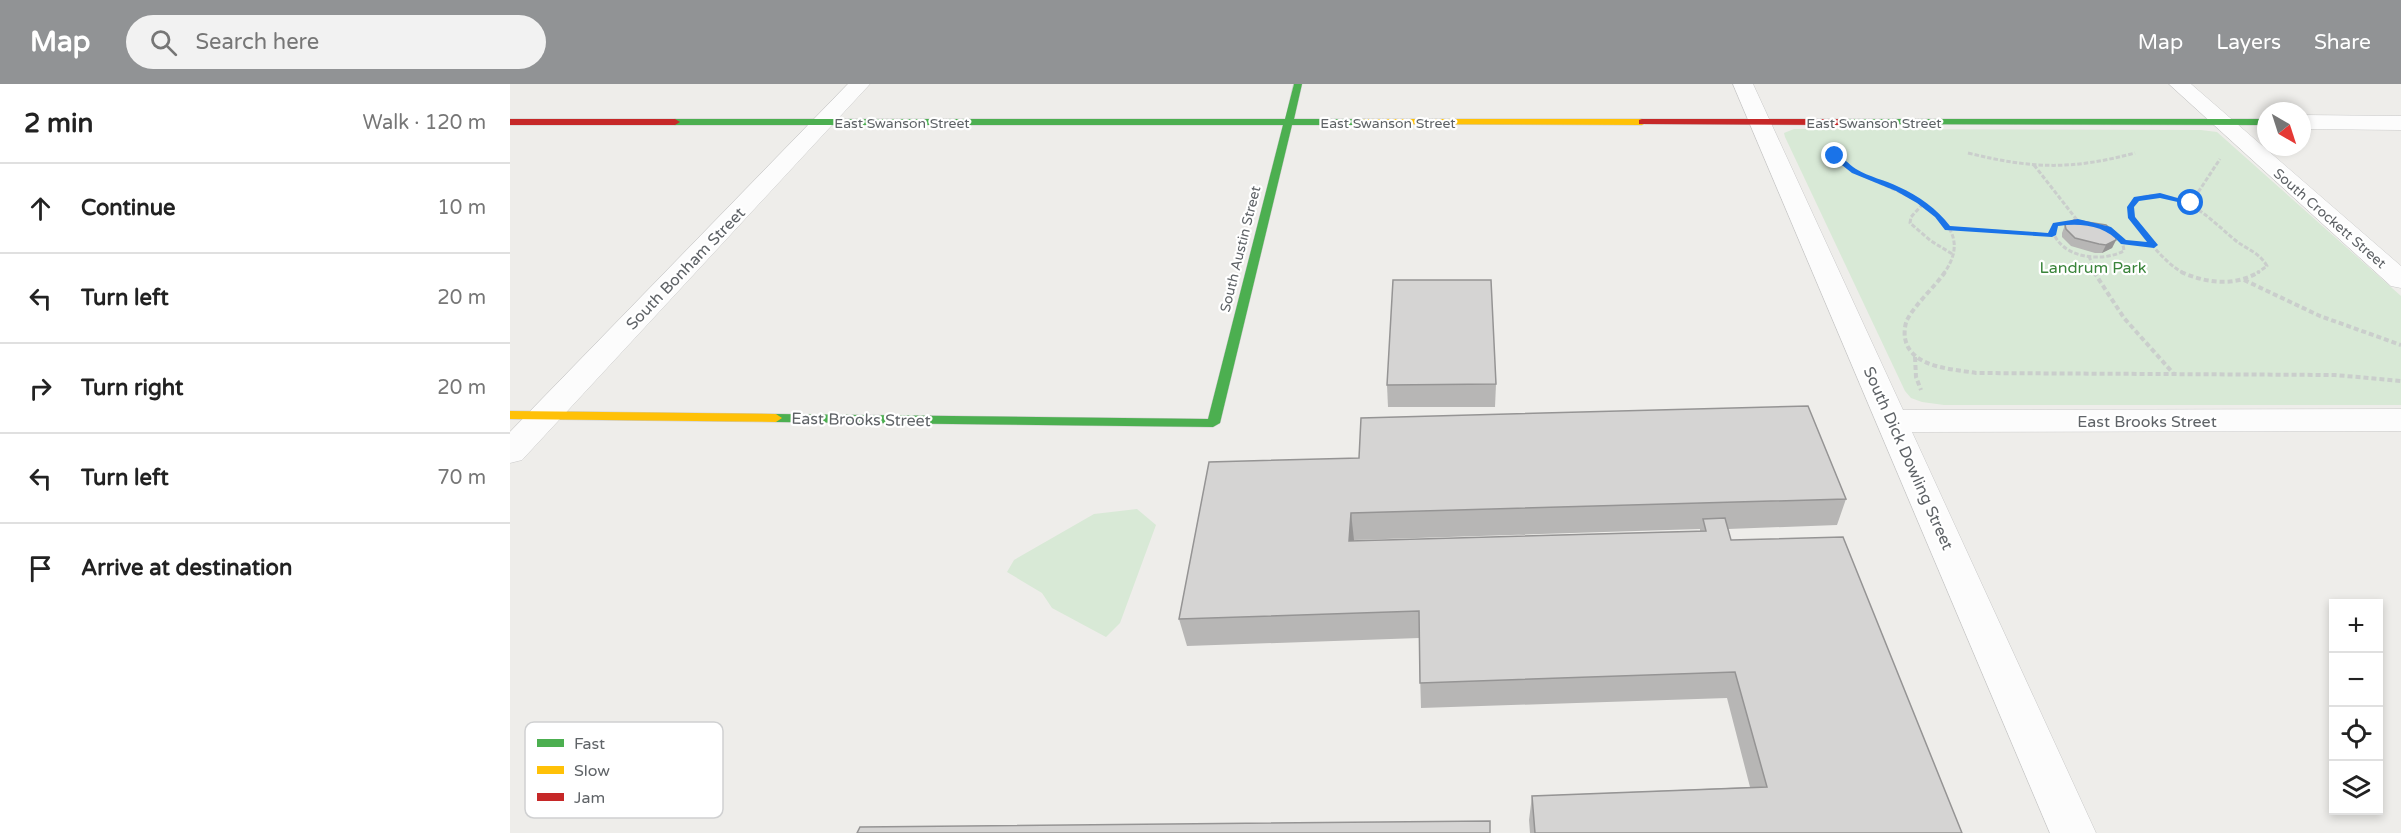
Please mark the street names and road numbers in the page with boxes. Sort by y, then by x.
street label: East Swanson Street [834,115,970,132]
street label: East Swanson Street [1320,115,1456,132]
street label: East Swanson Street [1806,115,1942,132]
street label: South Crockett Street [2270,165,2390,272]
street label: South Austin Street [1217,184,1265,314]
street label: South Bonham Street [622,203,750,334]
street label: South Dick Dowling Street [1859,364,1958,553]
street label: East Brooks Street [791,409,931,431]
street label: East Brooks Street [2077,412,2217,432]

